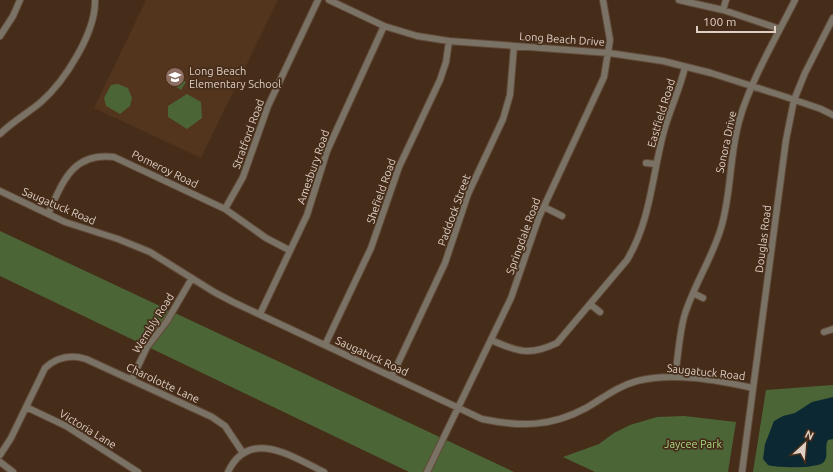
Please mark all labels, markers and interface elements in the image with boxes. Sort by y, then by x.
scale bar [697,8,775,34]
text: 100 m [703,15,736,28]
street label: Long Beach Drive [519,30,605,48]
place label: Long Beach Elementary School [189,65,281,90]
school or university icon: Long Beach Elementary School [164,66,186,88]
street label: Eastfield Road [645,77,677,149]
street label: Stratford Road [230,98,266,170]
street label: Sonora Drive [714,110,738,174]
street label: Amesbury Road [295,128,331,206]
street label: Pomeroy Road [130,148,200,190]
street label: Shefield Road [364,157,398,225]
street label: Paddock Street [435,172,473,247]
street label: Saugatuck Road [20,185,98,227]
street label: Springdale Road [504,196,542,276]
street label: Douglas Road [753,205,773,273]
street label: Wembly Road [130,291,176,355]
street label: Saugatuck Road [334,334,410,378]
street label: Charolotte Lane [124,361,202,405]
street label: Saugatuck Road [666,362,746,382]
street label: Victoria Lane [57,407,119,451]
north arrow [785,424,825,464]
text: N [803,428,816,442]
park label: Jaycee Park [664,438,722,450]

